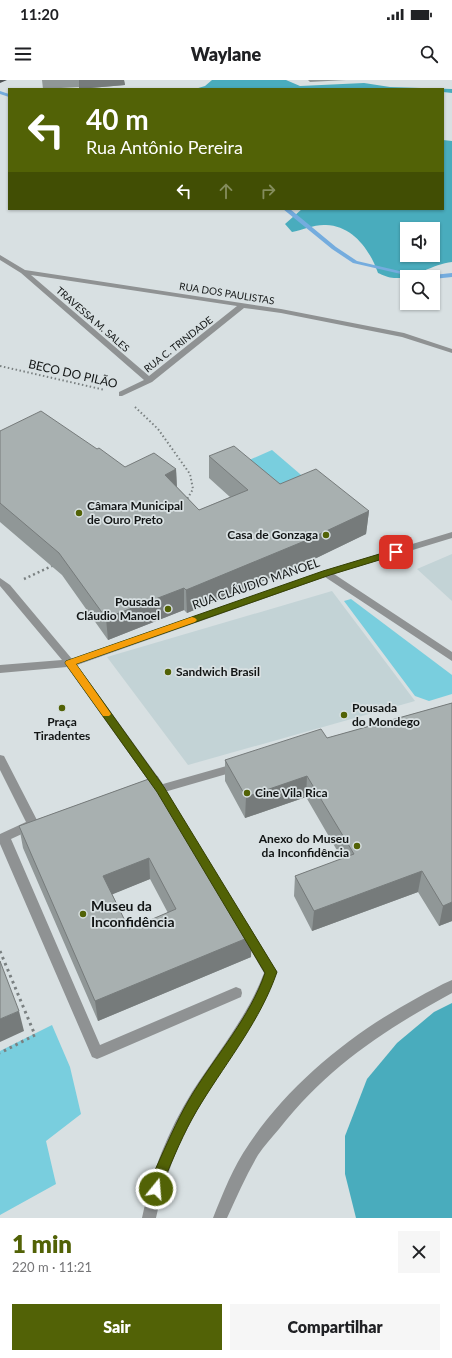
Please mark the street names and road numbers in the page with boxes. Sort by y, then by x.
street label: RUA DOS PAULISTAS [179,280,275,306]
street label: TRAVESSA M. SALES [54,284,132,354]
street label: RUA C. TRINDADE [141,313,215,375]
street label: BECO DO PILÃO [27,356,120,391]
street label: RUA CLÁUDIO MANOEL [190,555,322,612]

